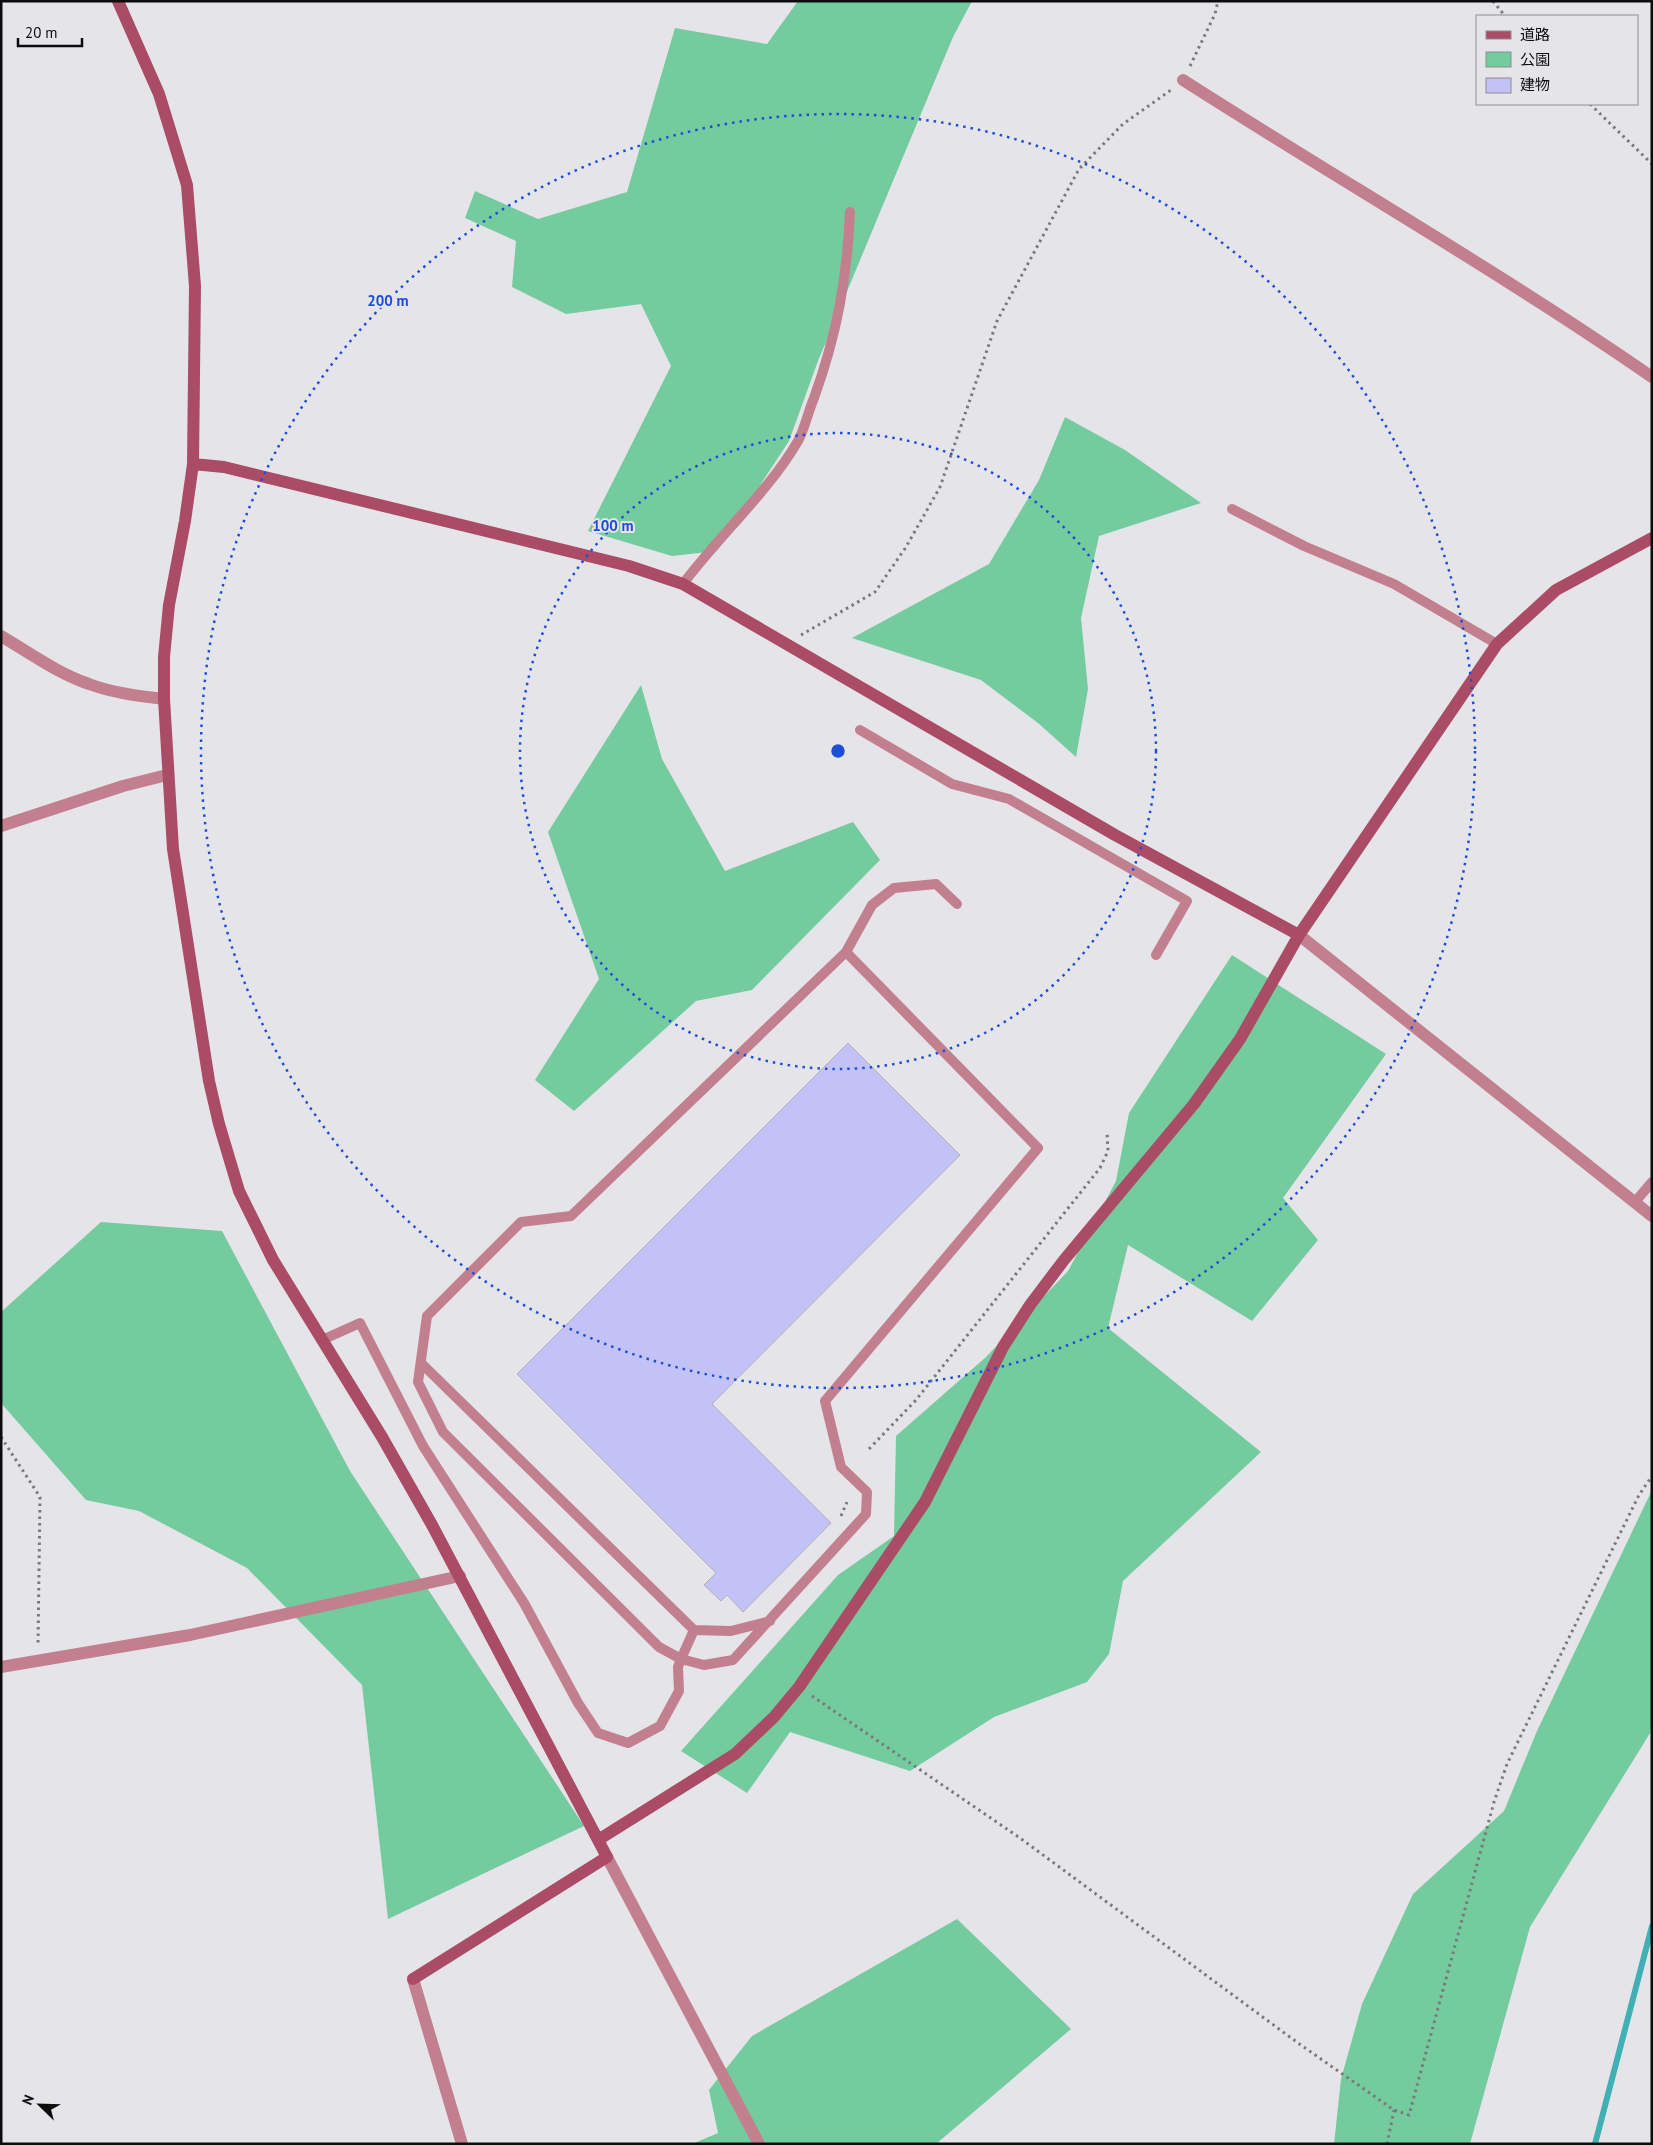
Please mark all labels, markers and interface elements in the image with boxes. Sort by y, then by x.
scale bar [18,15,81,47]
legend [1476,15,1638,105]
text: 20 m [25,23,58,42]
text: 道路 [1520,25,1550,44]
text: 公園 [1520,50,1550,69]
text: 建物 [1520,75,1550,94]
text: 200 m [367,291,409,310]
text: 100 m [592,516,634,535]
centre of rings [829,742,847,760]
north arrow [15,2080,65,2130]
text: N [18,2092,38,2108]

